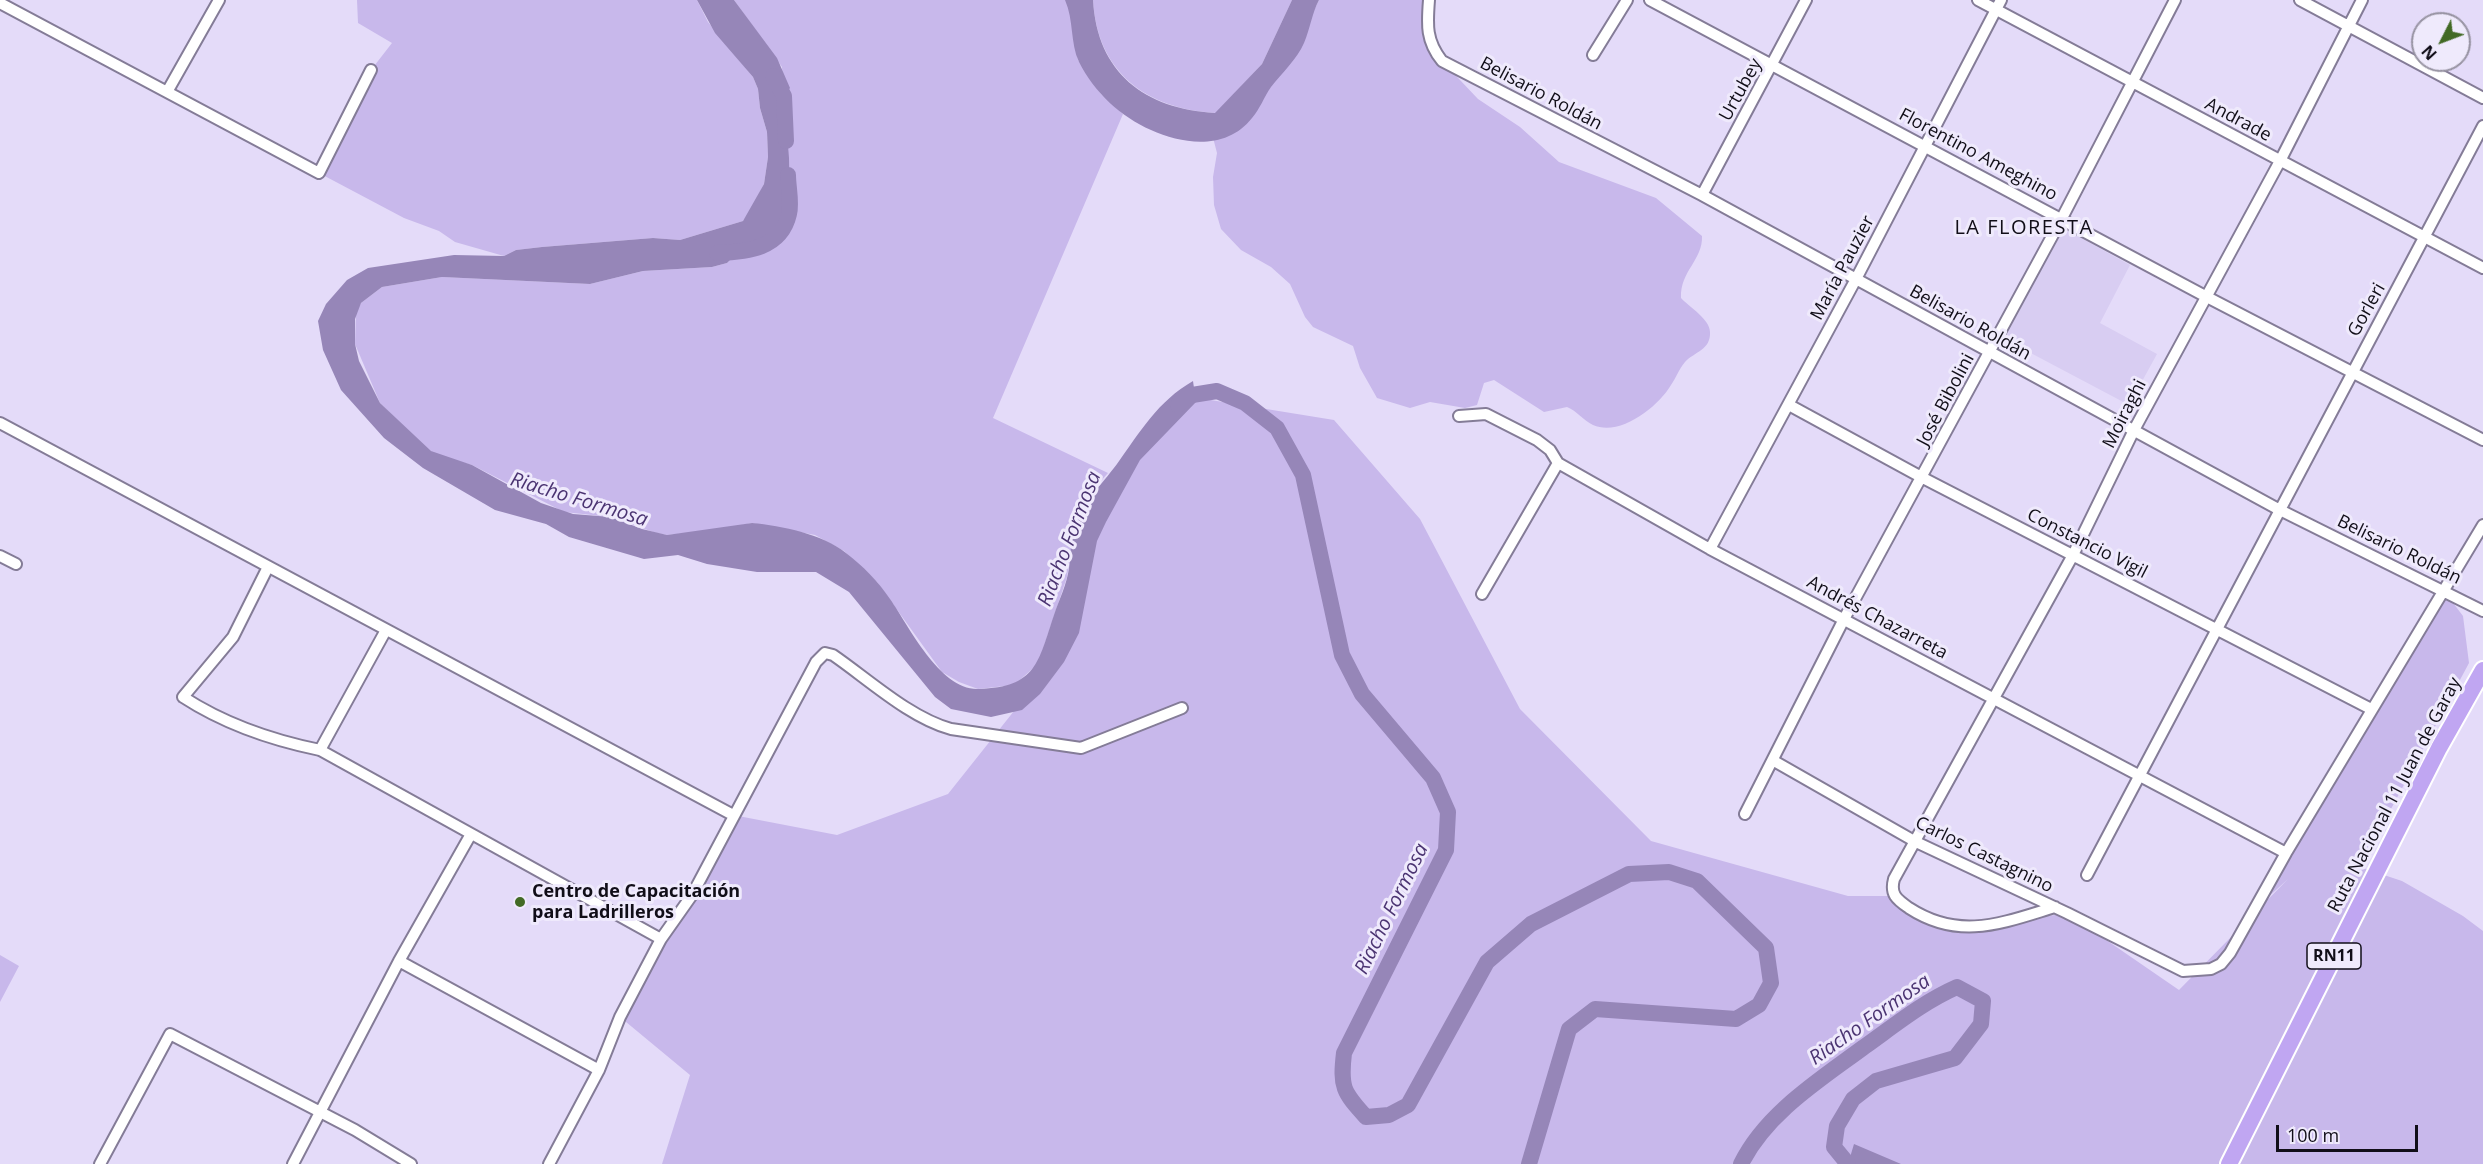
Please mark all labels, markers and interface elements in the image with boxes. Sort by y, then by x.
north arrow [2411,12,2471,72]
text: N [2417,41,2442,65]
street label: Belisario Roldán [1476,53,1606,135]
street label: Urtubey [1715,55,1767,125]
street label: Andrade [2201,94,2275,146]
street label: Florentino Ameghino [1895,104,2061,206]
street label: María Pauzier [1806,212,1880,324]
district label: LA FLORESTA [1954,216,2094,240]
street label: Gorleri [2344,279,2390,341]
street label: Belisario Roldán [1906,281,2034,365]
street label: José Bibolini [1913,350,1979,450]
street label: Moiraghi [2099,376,2151,452]
water label: Riacho Formosa [508,468,650,532]
water label: Riacho Formosa [1033,468,1107,610]
street label: Constancio Vigil [2023,504,2151,584]
street label: Belisario Roldán [2333,511,2465,589]
street label: Andrés Chazarreta [1803,572,1951,664]
street label: Ruta Nacional 11 Juan de Garay [2324,674,2466,916]
street label: Carlos Castagnino [1911,812,2057,898]
water label: Riacho Formosa [1350,840,1434,978]
place label: Centro de Capacitación para Ladrilleros [532,881,740,924]
marker: Centro de Capacitación para Ladrilleros [513,895,527,909]
road number: RN11 [2307,943,2361,969]
water label: Riacho Formosa [1805,969,1935,1071]
scale bar [2279,1113,2422,1151]
text: 100 m [2287,1123,2339,1147]

